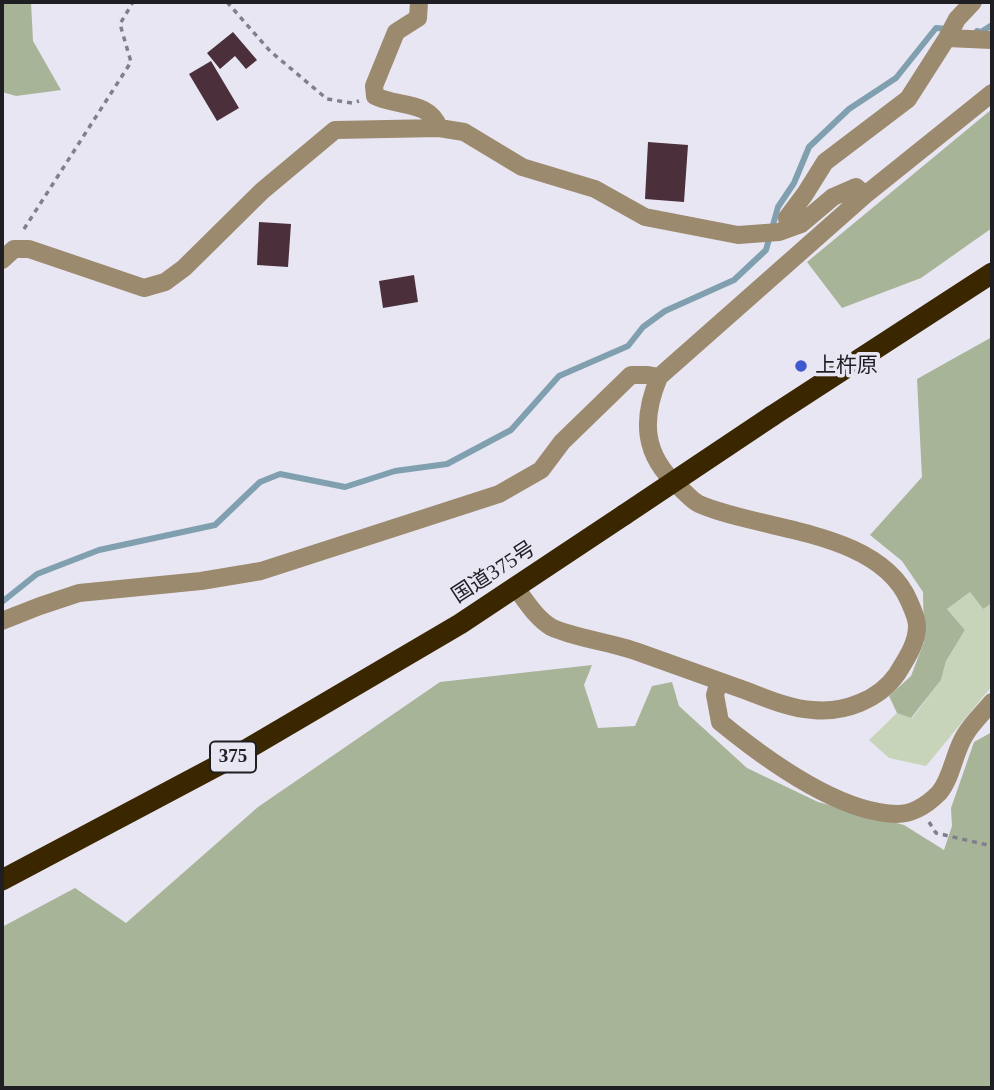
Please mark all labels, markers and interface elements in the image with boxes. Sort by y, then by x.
place label: 上杵原 [815,353,878,379]
marker: 上杵原 [793,358,809,374]
street label: 国道375号 [448,537,540,609]
road number: 375 [210,742,256,772]

